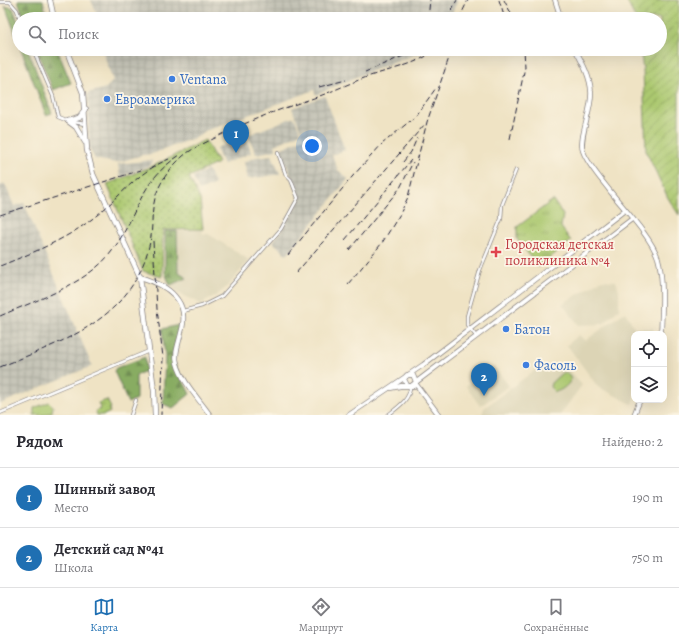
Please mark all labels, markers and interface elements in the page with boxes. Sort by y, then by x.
search box [12,12,667,56]
icon: search [26,23,48,45]
text: Поиск [58,24,99,44]
place label: Ventana [179,70,227,89]
marker: Ventana [167,74,177,84]
place label: Евроамерика [115,90,196,109]
marker: Евроамерика [102,94,112,104]
pin: 1 [223,120,249,153]
your location [302,136,322,156]
place label: Городская детская поликлиника №4 [505,235,614,270]
marker: Городская детская поликлиника №4 [490,246,502,258]
place label: Батон [514,320,550,339]
marker: Батон [501,324,511,334]
map controls [631,331,667,403]
button: locate [631,331,667,367]
place label: Фасоль [534,356,576,375]
marker: Фасоль [521,360,531,370]
pin: 2 [471,363,497,396]
button: layers [631,367,667,403]
text: Рядом [16,430,63,453]
text: Найдено: 2 [602,433,663,450]
text: Шинный завод [54,479,155,499]
text: 1 [27,489,31,506]
text: 190 m [632,489,663,506]
text: Место [54,499,89,516]
text: Детский сад №41 [54,539,164,559]
text: 2 [26,549,32,566]
text: 750 m [632,549,663,566]
text: Школа [54,559,93,576]
tab: Карта [90,596,118,635]
tab: Маршрут [299,596,343,635]
tab: Сохранённые [524,596,589,635]

